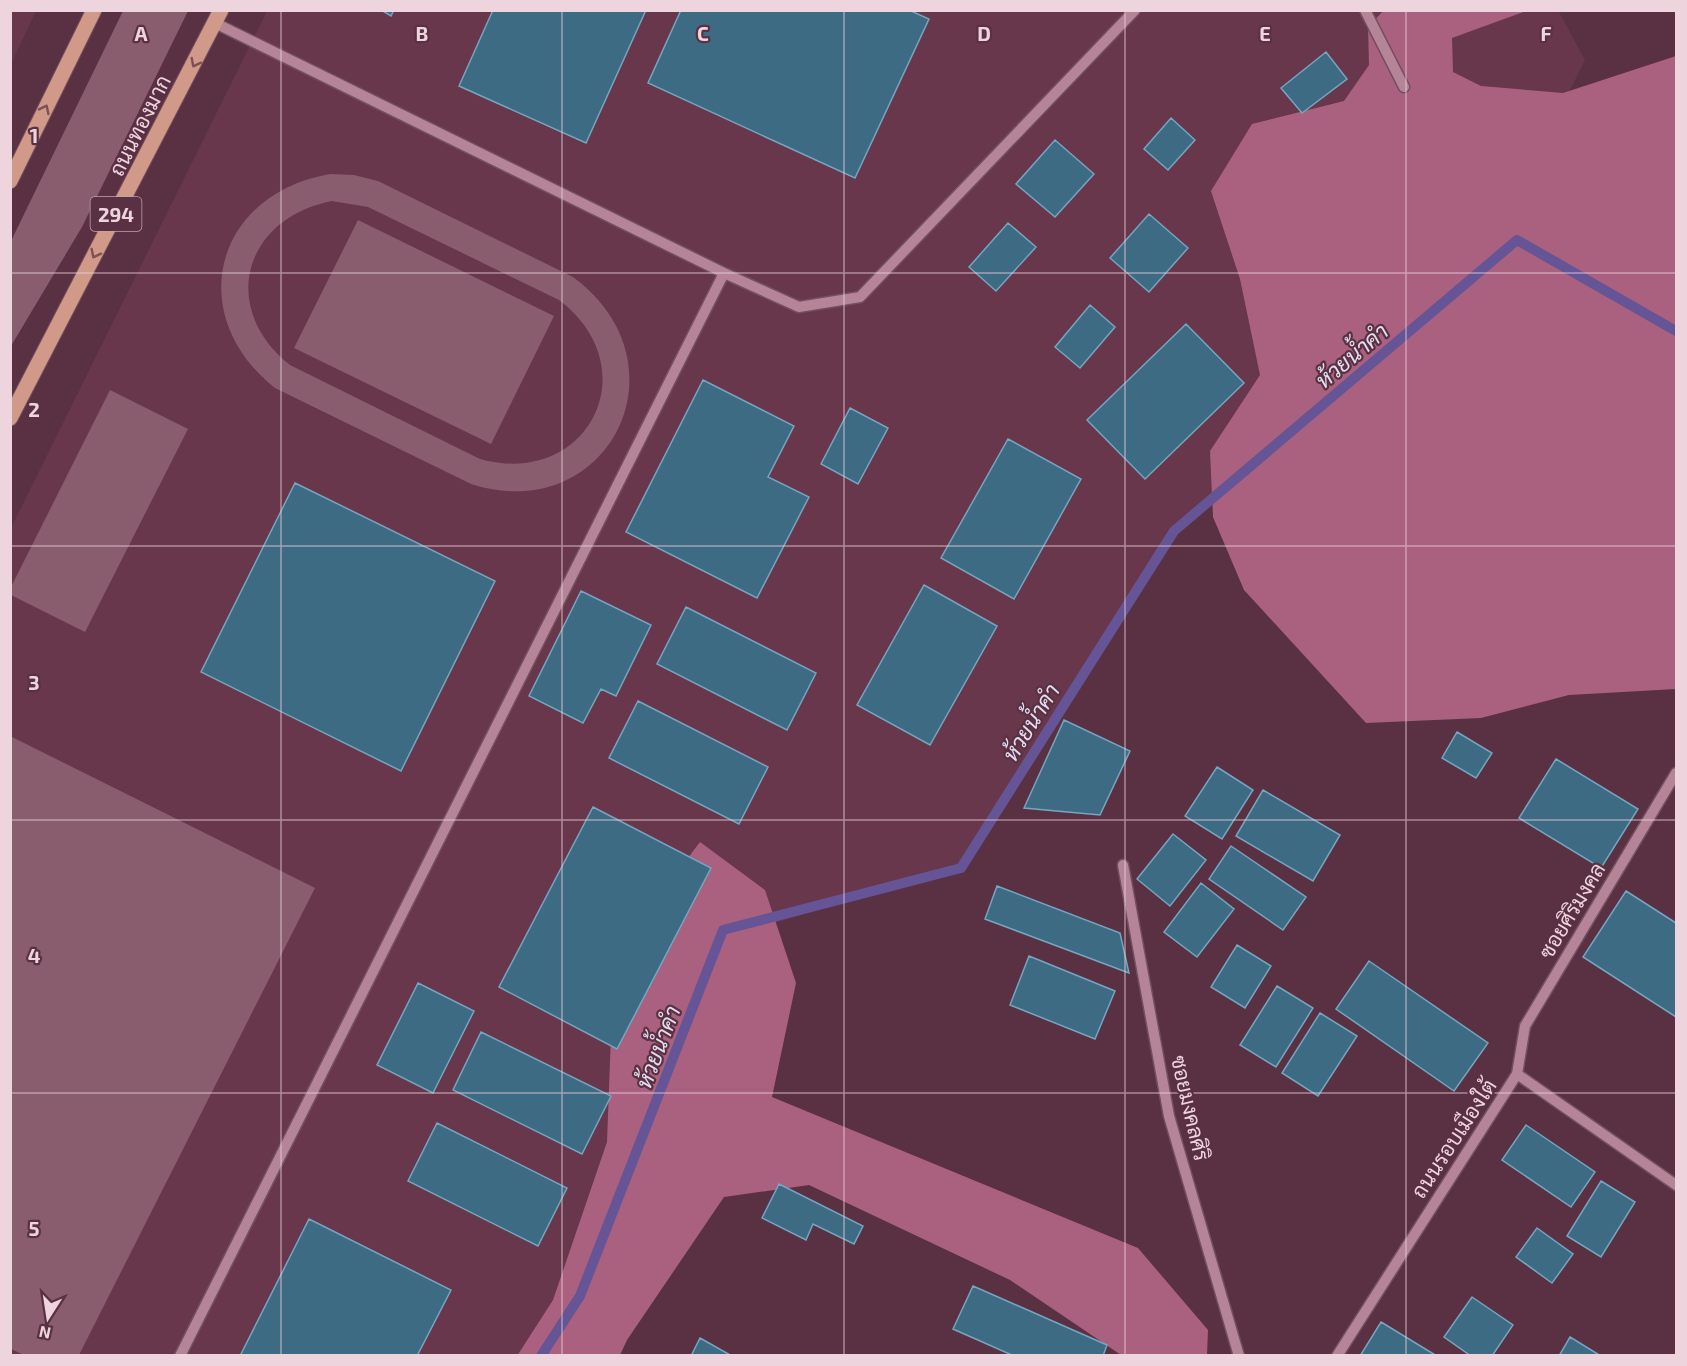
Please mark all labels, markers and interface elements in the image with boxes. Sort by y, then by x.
text: A [134,21,148,45]
text: B [416,21,428,45]
text: C [697,21,709,45]
text: D [977,21,991,45]
text: E [1259,21,1271,45]
text: F [1540,21,1552,45]
one-way arrow [190,56,202,67]
street label: ถนนทองมาก [103,70,175,180]
one-way arrow [38,105,50,116]
text: 1 [30,123,38,147]
road number: 294 [90,197,142,231]
one-way arrow [91,248,102,259]
water label: ห้วยน้ำคำ [1306,313,1392,393]
text: 2 [28,397,40,421]
text: 3 [28,670,40,694]
water label: ห้วยน้ำคำ [992,676,1064,766]
street label: ซอยศิริมงคล [1533,858,1609,962]
text: 4 [28,943,41,967]
water label: ห้วยน้ำคำ [625,1000,685,1092]
street label: ซอยมงคลศิริ [1167,1053,1215,1163]
street label: ถนนรอบเมืองใต้ [1405,1073,1501,1202]
text: 5 [28,1216,40,1240]
north arrow [18,1288,78,1348]
text: N [37,1323,52,1344]

